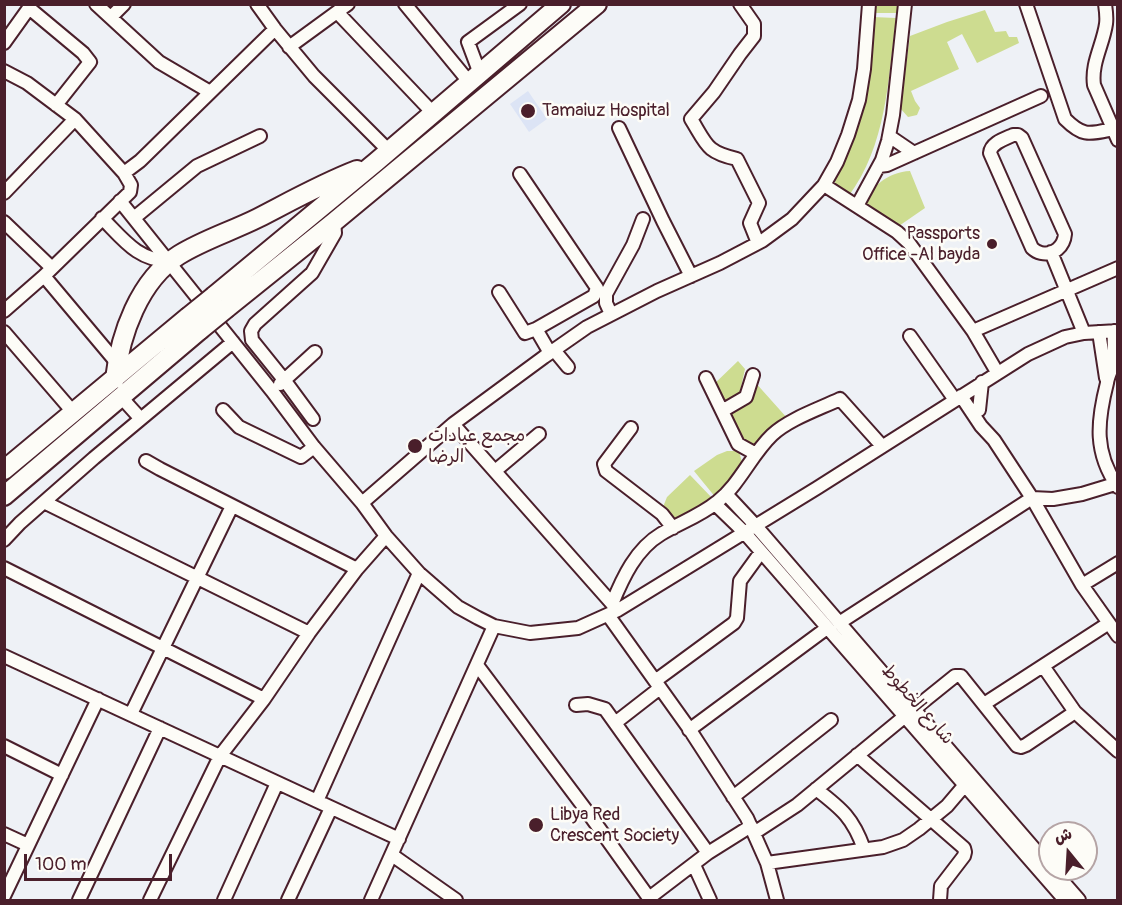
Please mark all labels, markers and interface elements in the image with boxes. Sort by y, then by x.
place label: Tamaiuz Hospital [542,100,670,122]
marker: Tamaiuz Hospital [519,102,537,120]
place label: Passports Office -Al bayda [862,223,980,266]
marker: Passports Office -Al bayda [985,237,999,251]
place label: مجمع عيادات الرضا [428,425,525,468]
marker: مجمع عيادات الرضا [406,437,424,455]
street label: شارع الخطوط [876,661,958,749]
place label: Libya Red Crescent Society [550,804,679,846]
marker: Libya Red Crescent Society [527,816,545,834]
north arrow [1038,821,1098,881]
text: ش [1052,824,1075,848]
scale bar [27,842,176,880]
text: 100 m [35,853,87,876]

